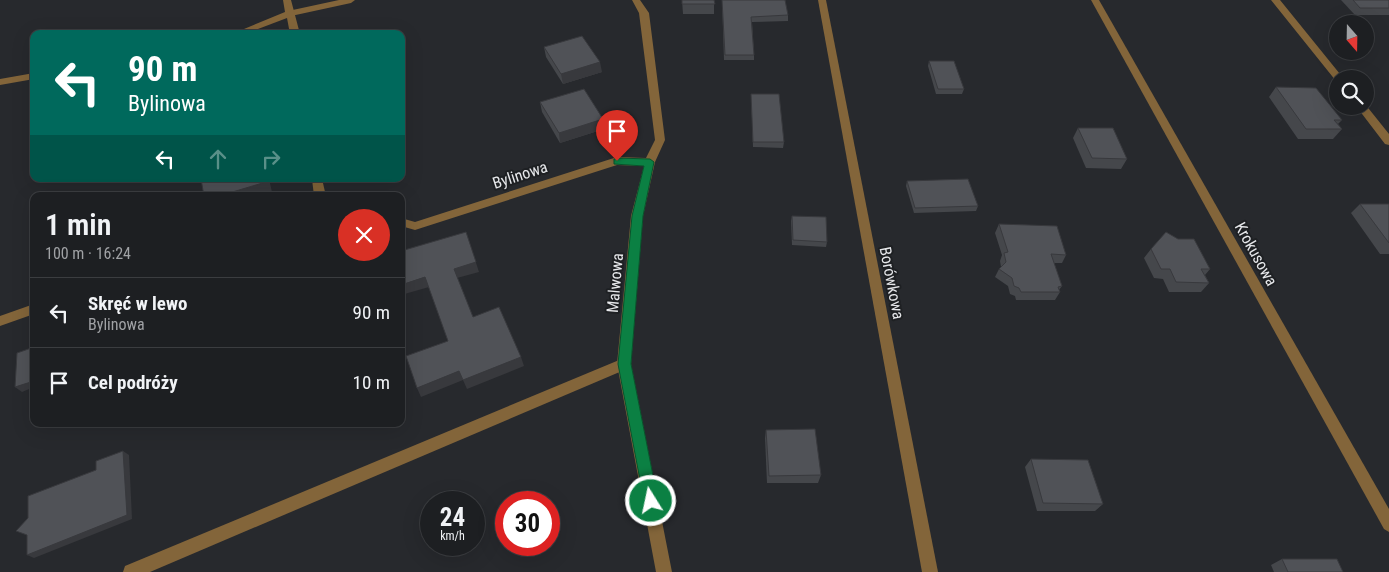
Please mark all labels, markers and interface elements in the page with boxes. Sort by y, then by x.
north arrow [1329,15,1374,60]
map controls [1329,15,1374,115]
text: 90 m [128,49,197,90]
icon: left [45,50,110,115]
button: search [1329,70,1374,115]
text: Bylinowa [128,91,206,116]
pin [596,110,638,161]
icon: arrive [603,117,631,145]
icon: left [151,145,179,173]
icon: ahead [204,145,232,173]
icon: right [257,145,285,173]
street label: Bylinowa [490,157,550,193]
text: 1 min [45,207,111,242]
button: close [338,209,390,261]
street label: Krokusowa [1231,219,1281,289]
text: 100 m · 16:24 [45,244,131,263]
street label: Borówkowa [876,245,908,321]
street label: Malwowa [603,252,627,314]
text: Skręć w lewo [88,292,187,315]
icon: left [45,299,73,327]
text: 90 m [353,301,390,324]
text: Bylinowa [88,315,145,334]
icon: arrive [45,369,73,397]
text: Cel podróży [88,371,178,394]
text: 10 m [353,371,390,394]
position arrow [624,474,676,526]
speed limit sign: 30 [495,491,560,556]
text: 24 [440,503,465,532]
text: km/h [440,529,465,543]

